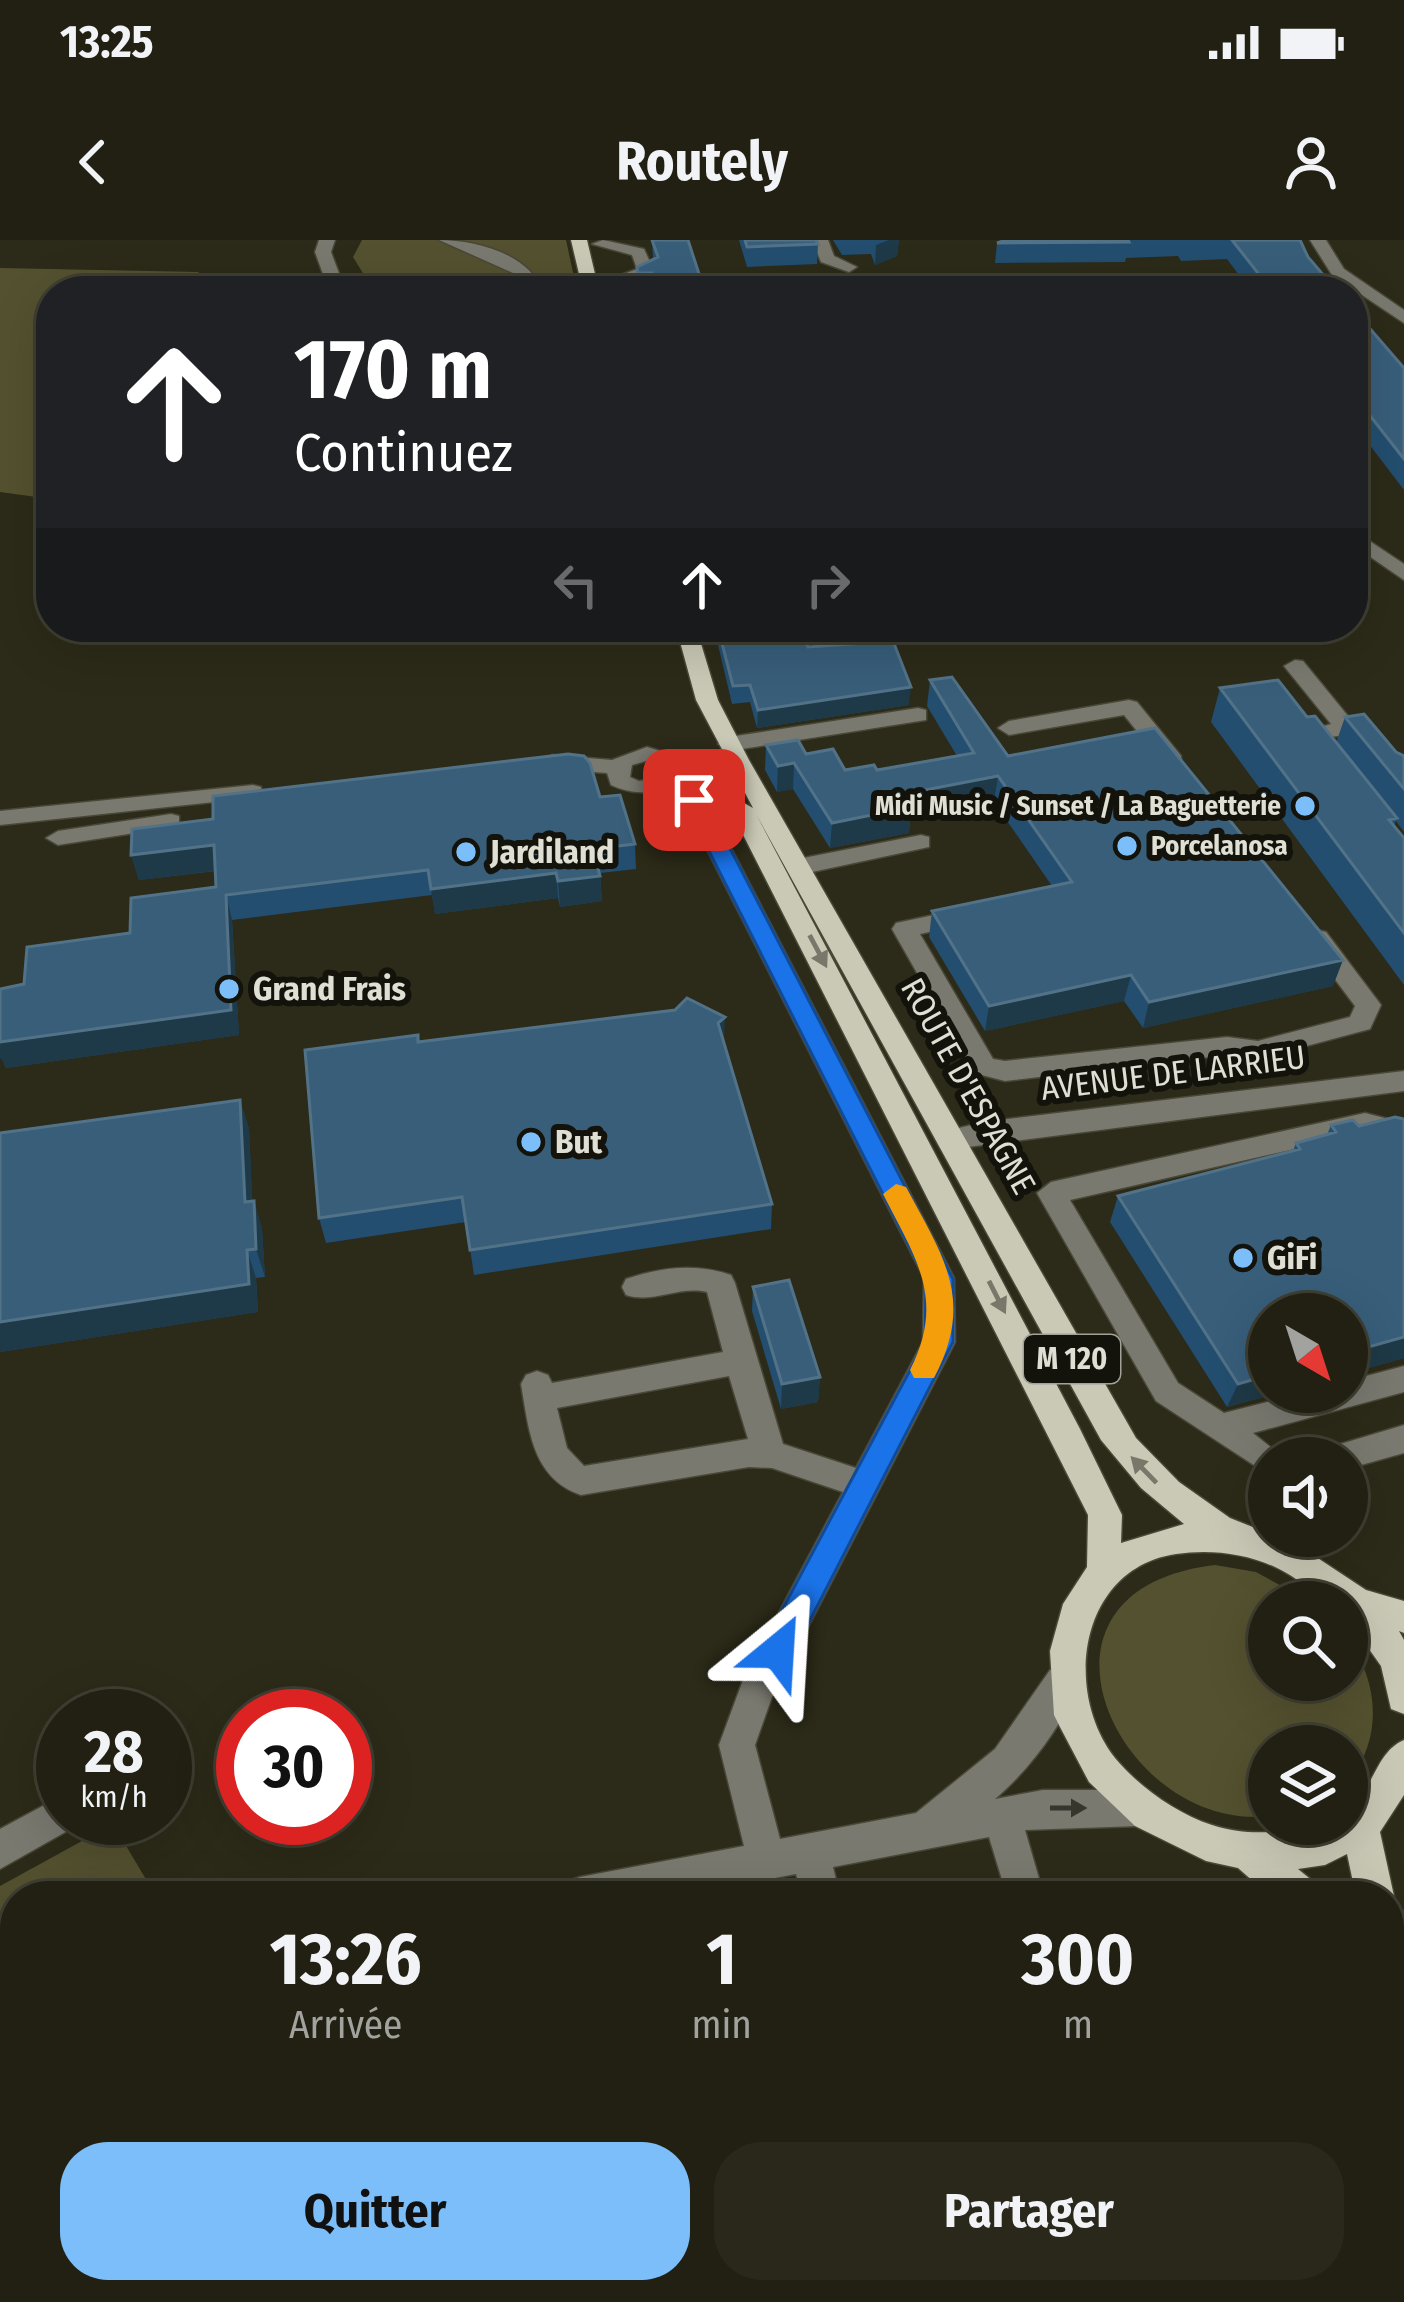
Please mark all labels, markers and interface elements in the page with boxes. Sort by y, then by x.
text: 13:25 [60,15,154,69]
icon: back [60,129,126,195]
icon: person [1278,129,1344,195]
text: Routely [616,130,788,194]
text: 170 m [294,319,492,420]
icon: ahead [96,324,252,480]
text: Continuez [294,421,513,485]
icon: left [543,552,609,618]
icon: ahead [669,552,735,618]
icon: right [795,552,861,618]
pin [643,749,745,851]
icon: arrive [661,767,727,833]
place label: Midi Music / Sunset / La Baguetterie [875,790,1281,822]
marker: Midi Music / Sunset / La Baguetterie [1292,793,1318,819]
place label: Porcelanosa [1151,830,1288,862]
place label: Jardiland [489,832,614,872]
marker: Porcelanosa [1114,833,1140,859]
marker: Jardiland [453,839,479,865]
one-way arrow [807,933,828,968]
place label: Grand Frais [253,969,406,1009]
street label: ROUTE D'ESPAGNE [892,971,1044,1201]
marker: Grand Frais [216,976,242,1002]
street label: AVENUE DE LARRIEU [1039,1037,1307,1109]
place label: But [555,1122,603,1162]
marker: But [518,1129,544,1155]
place label: GiFi [1267,1238,1317,1278]
marker: GiFi [1230,1245,1256,1271]
one-way arrow [986,1280,1007,1314]
north arrow [1248,1293,1368,1413]
map controls [1248,1293,1368,1845]
road number: M 120 [1024,1335,1120,1383]
button: sound [1248,1437,1368,1557]
one-way arrow [1130,1456,1158,1485]
button: search [1248,1581,1368,1701]
position arrow [715,1588,841,1714]
speed limit sign: 30 [216,1689,372,1845]
text: 28 [84,1716,144,1788]
button: layers [1248,1725,1368,1845]
text: km/h [81,1779,147,1815]
one-way arrow [1050,1798,1088,1818]
text: 13:26 [270,1917,422,2003]
text: 1 [706,1917,737,2003]
text: 300 [1022,1917,1134,2003]
text: Arrivée [289,2002,402,2048]
text: min [691,2002,752,2048]
text: m [1063,2002,1093,2048]
button: Quitter [60,2142,690,2280]
button: Partager [714,2142,1344,2280]

